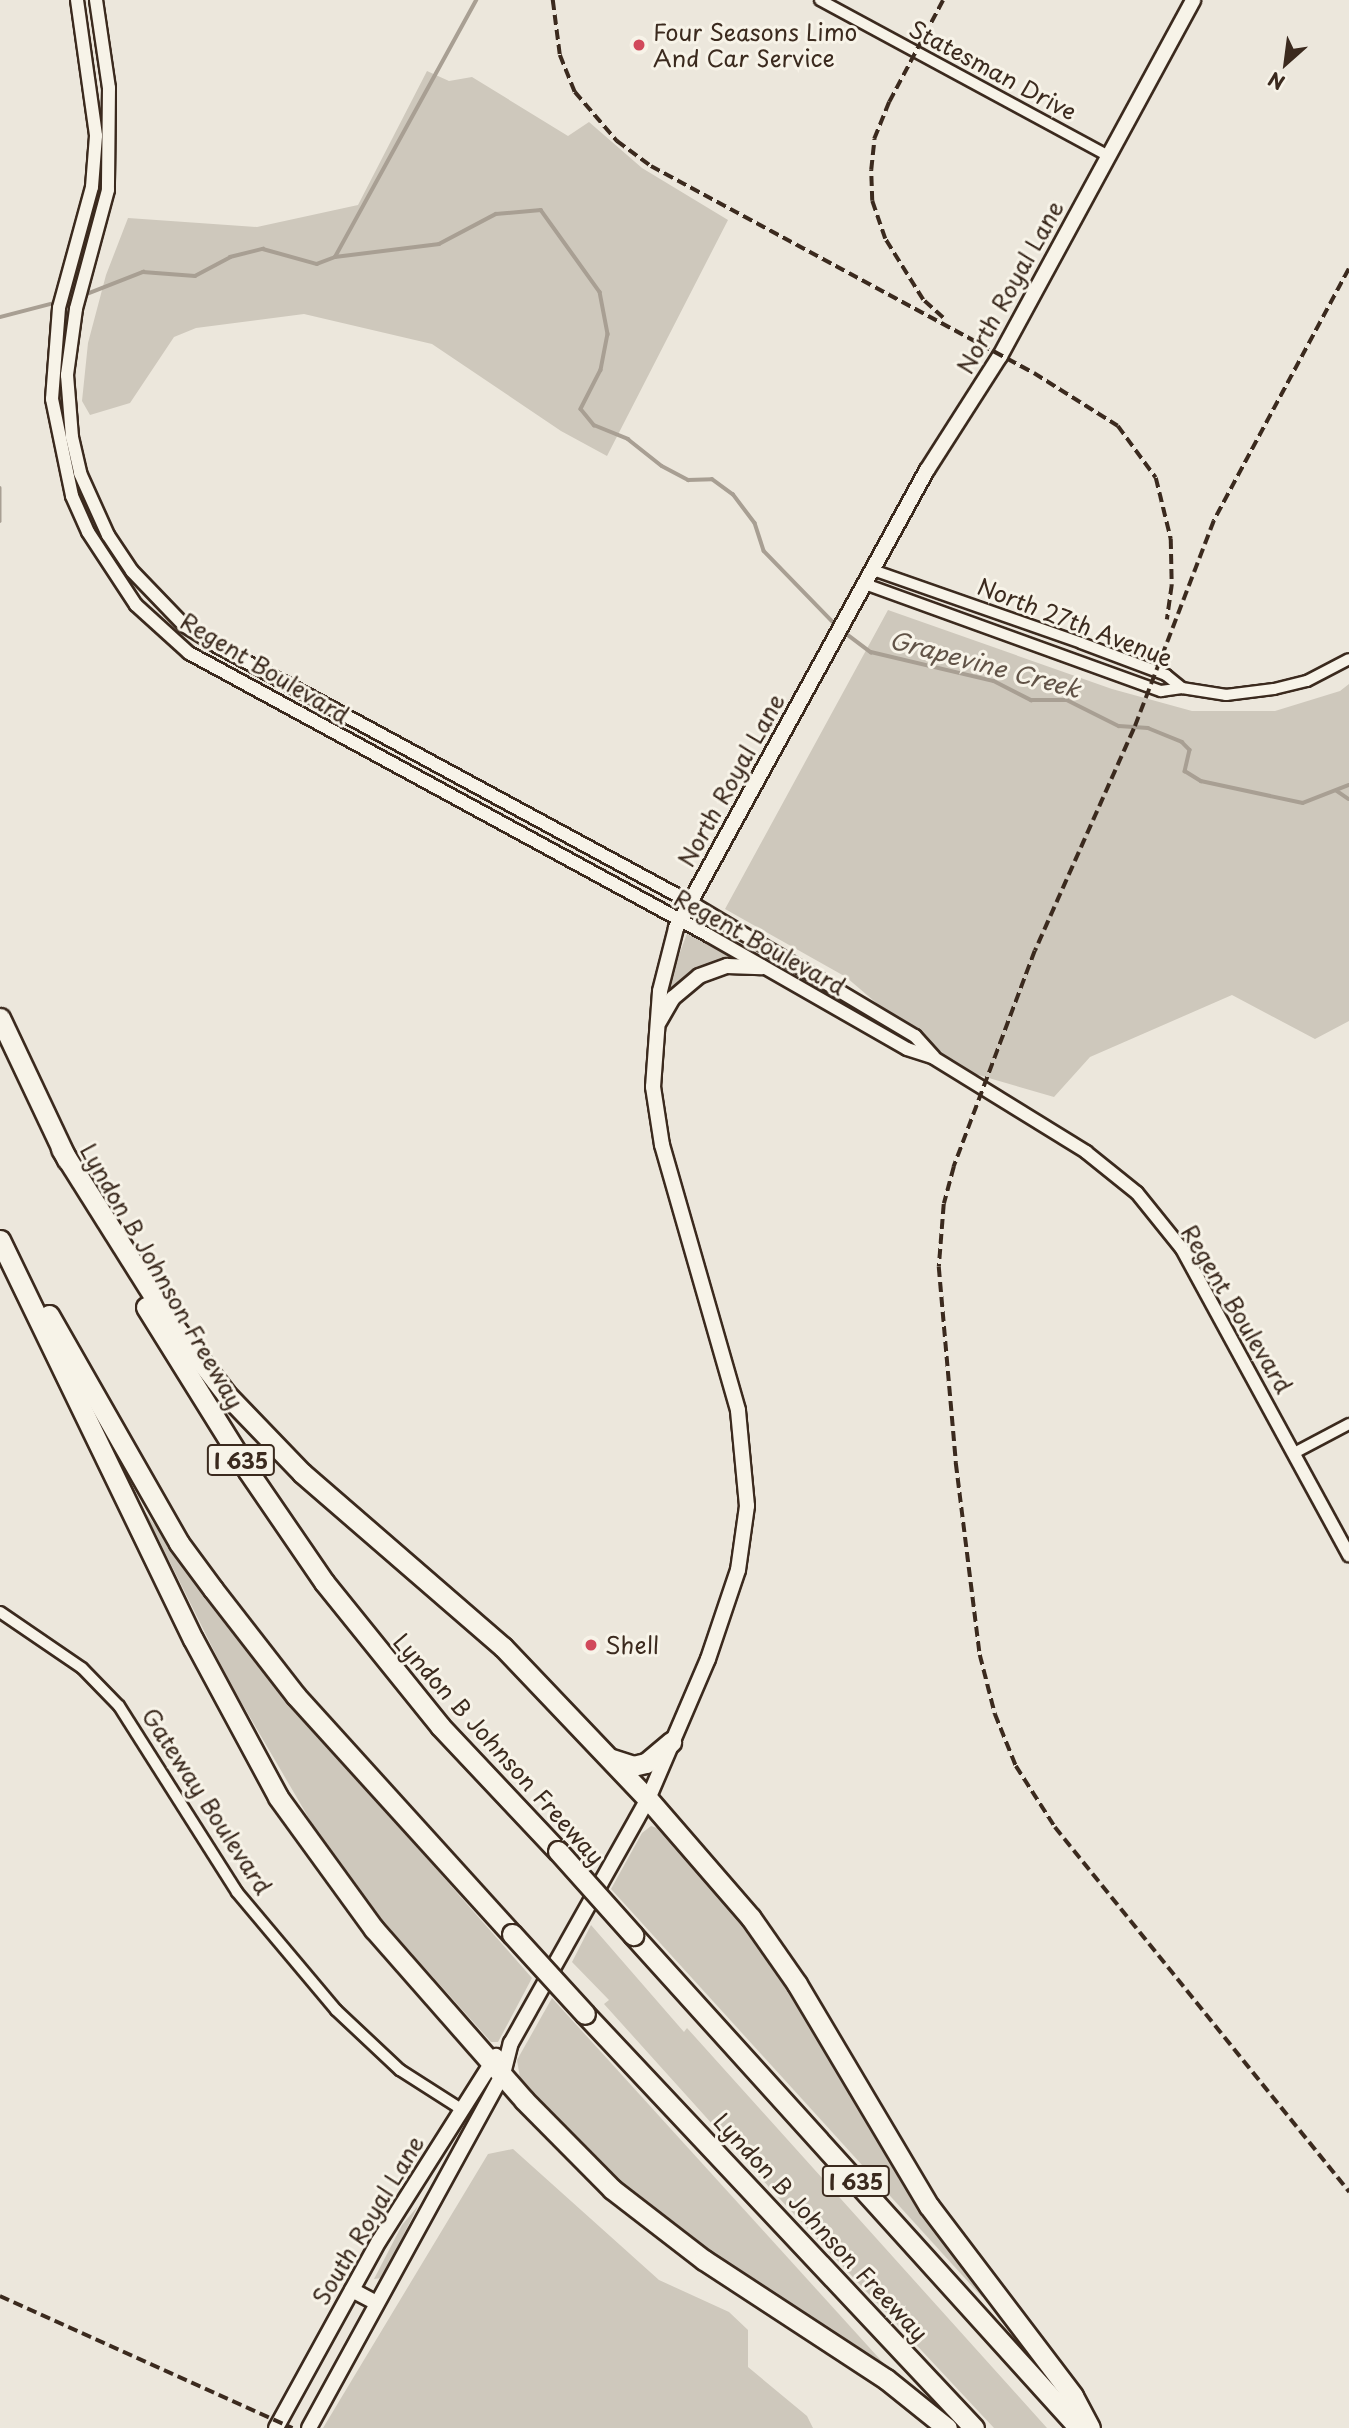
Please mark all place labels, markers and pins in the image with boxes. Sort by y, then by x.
place label: Four Seasons Limo And Car Service [653,18,857,72]
marker: Four Seasons Limo And Car Service [631,37,647,53]
place label: Shell [605,1631,659,1659]
marker: Shell [583,1637,599,1653]

